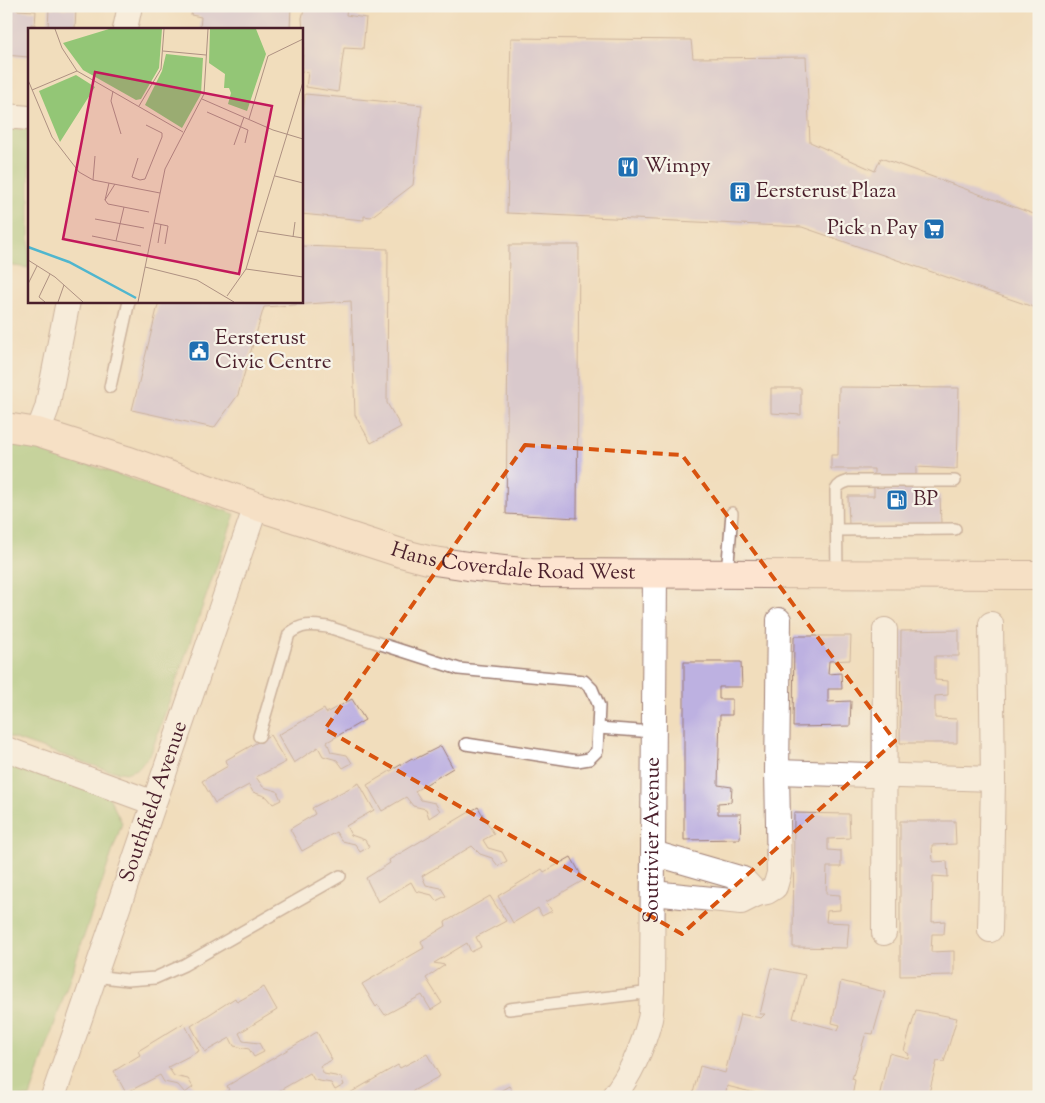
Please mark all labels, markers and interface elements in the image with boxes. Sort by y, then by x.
inset map [28,28,302,302]
place label: Wimpy [644,152,711,182]
restaurant icon: Wimpy [616,155,640,179]
place label: Eersterust Plaza [756,177,897,207]
building icon: Eersterust Plaza [728,180,752,204]
place label: Pick n Pay [827,214,919,244]
supermarket icon: Pick n Pay [922,217,946,241]
place label: Eersterust Civic Centre [215,324,331,378]
public building icon: Eersterust Civic Centre [187,339,211,363]
place label: BP [913,485,938,515]
fuel station icon: BP [885,488,909,512]
street label: Hans Coverdale Road West [387,536,636,588]
street label: Southfield Avenue [113,717,196,887]
street label: Soutrivier Avenue [637,757,669,923]

